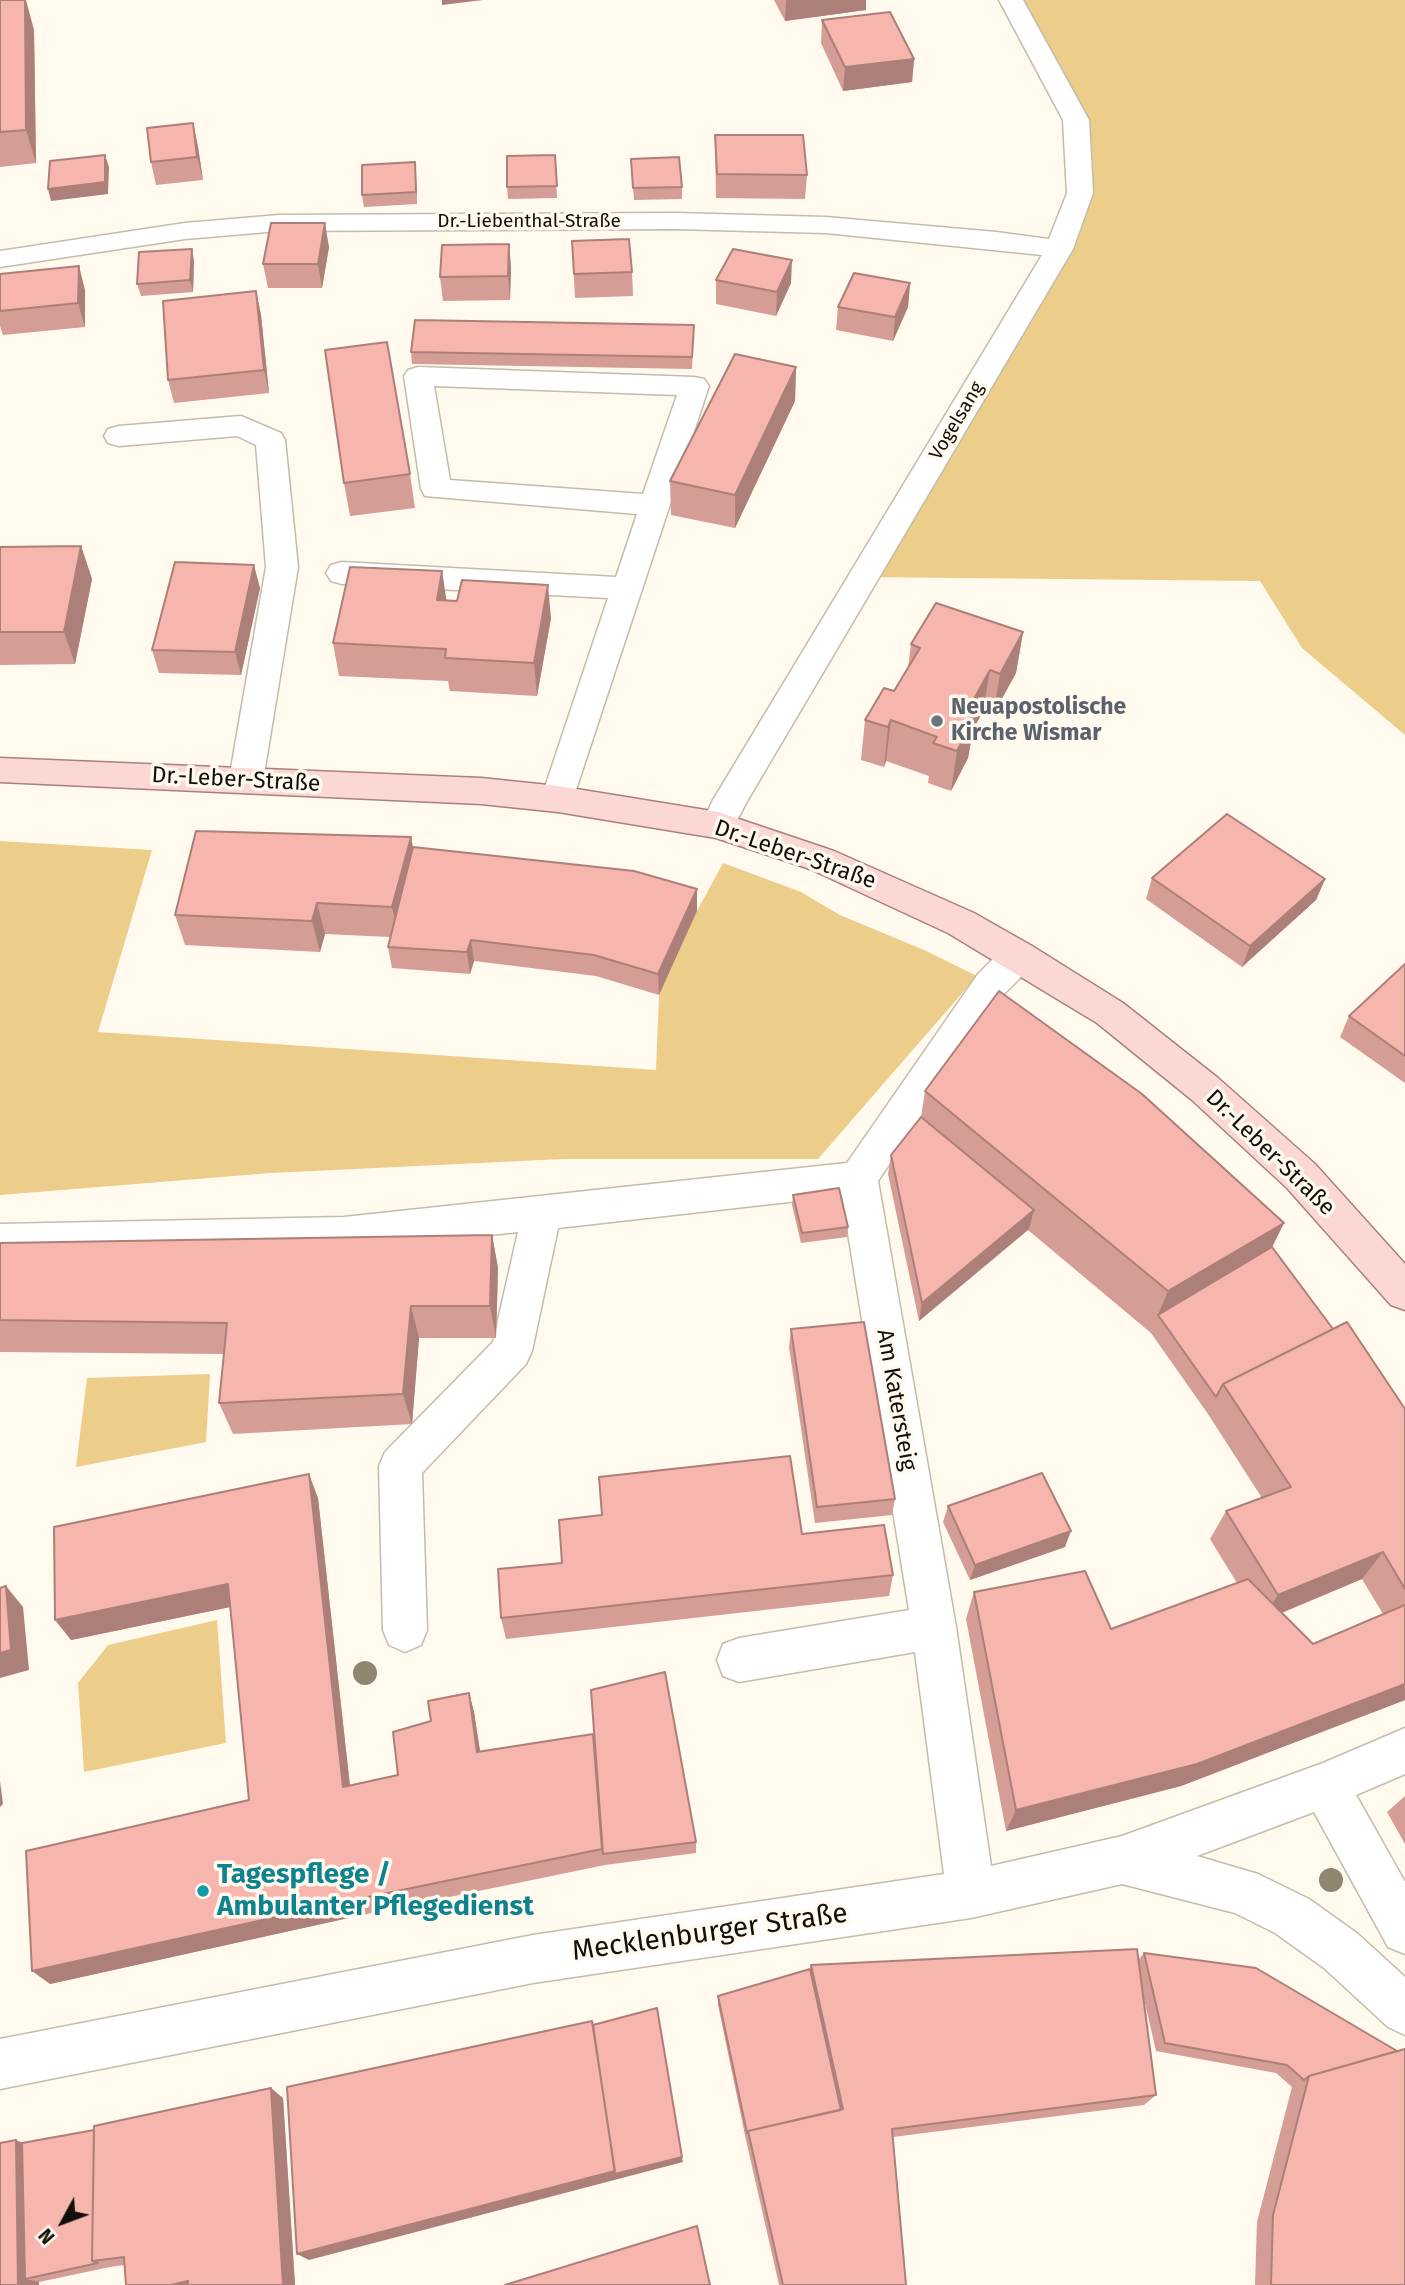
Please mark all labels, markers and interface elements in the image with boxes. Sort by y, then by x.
street label: Dr.-Liebenthal-Straße [437,211,621,233]
street label: Vogelsang [925,378,989,464]
place label: Neuapostolische Kirche Wismar [951,694,1126,748]
marker: Neuapostolische Kirche Wismar [929,713,945,729]
street label: Dr.-Leber-Straße [151,762,321,798]
street label: Dr.-Leber-Straße [711,814,879,896]
street label: Dr.-Leber-Straße [1200,1084,1340,1222]
street label: Am Katersteig [870,1327,922,1473]
place label: Tagespflege / Ambulanter Pflegedienst [217,1858,534,1924]
marker: Tagespflege / Ambulanter Pflegedienst [195,1883,211,1899]
street label: Mecklenburger Straße [570,1897,850,1969]
north arrow [28,2187,98,2257]
text: N [34,2224,60,2248]

